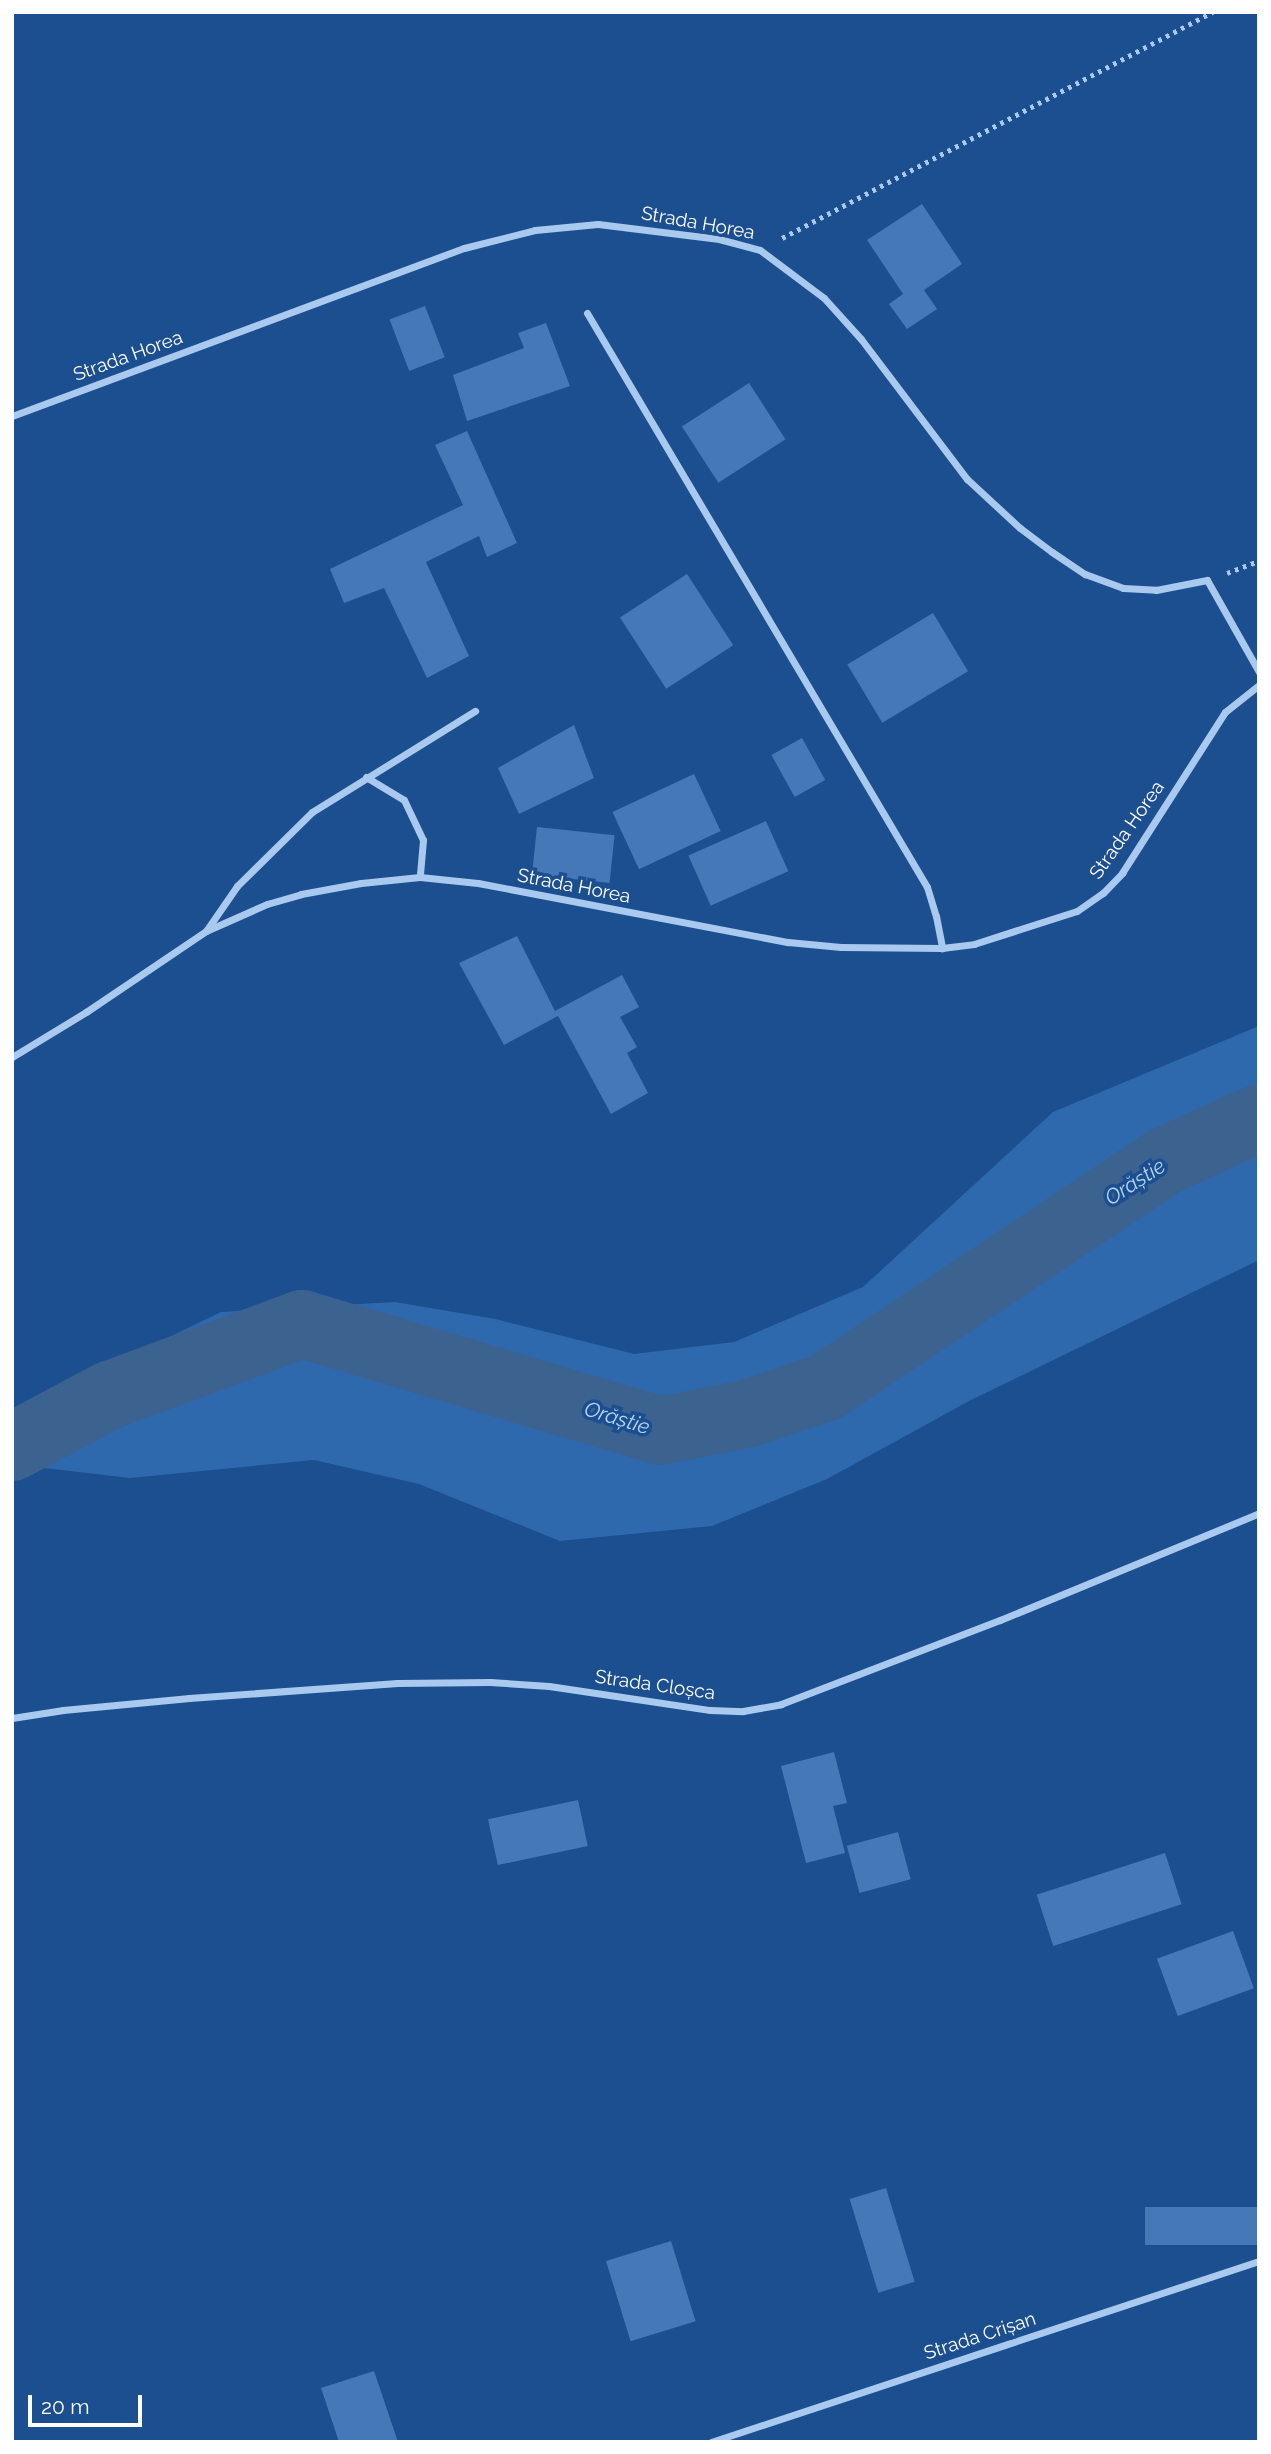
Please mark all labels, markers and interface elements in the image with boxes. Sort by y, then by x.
street label: Strada Horea [640,202,756,244]
street label: Strada Horea [70,326,186,386]
street label: Strada Horea [1085,776,1169,884]
street label: Strada Horea [515,864,633,908]
water label: Orăștie [1100,1153,1170,1211]
water label: Orăștie [581,1396,653,1440]
street label: Strada Cloșca [593,1665,717,1705]
street label: Strada Crișan [921,2307,1039,2365]
scale bar [32,2380,145,2424]
text: 20 m [41,2394,89,2419]

